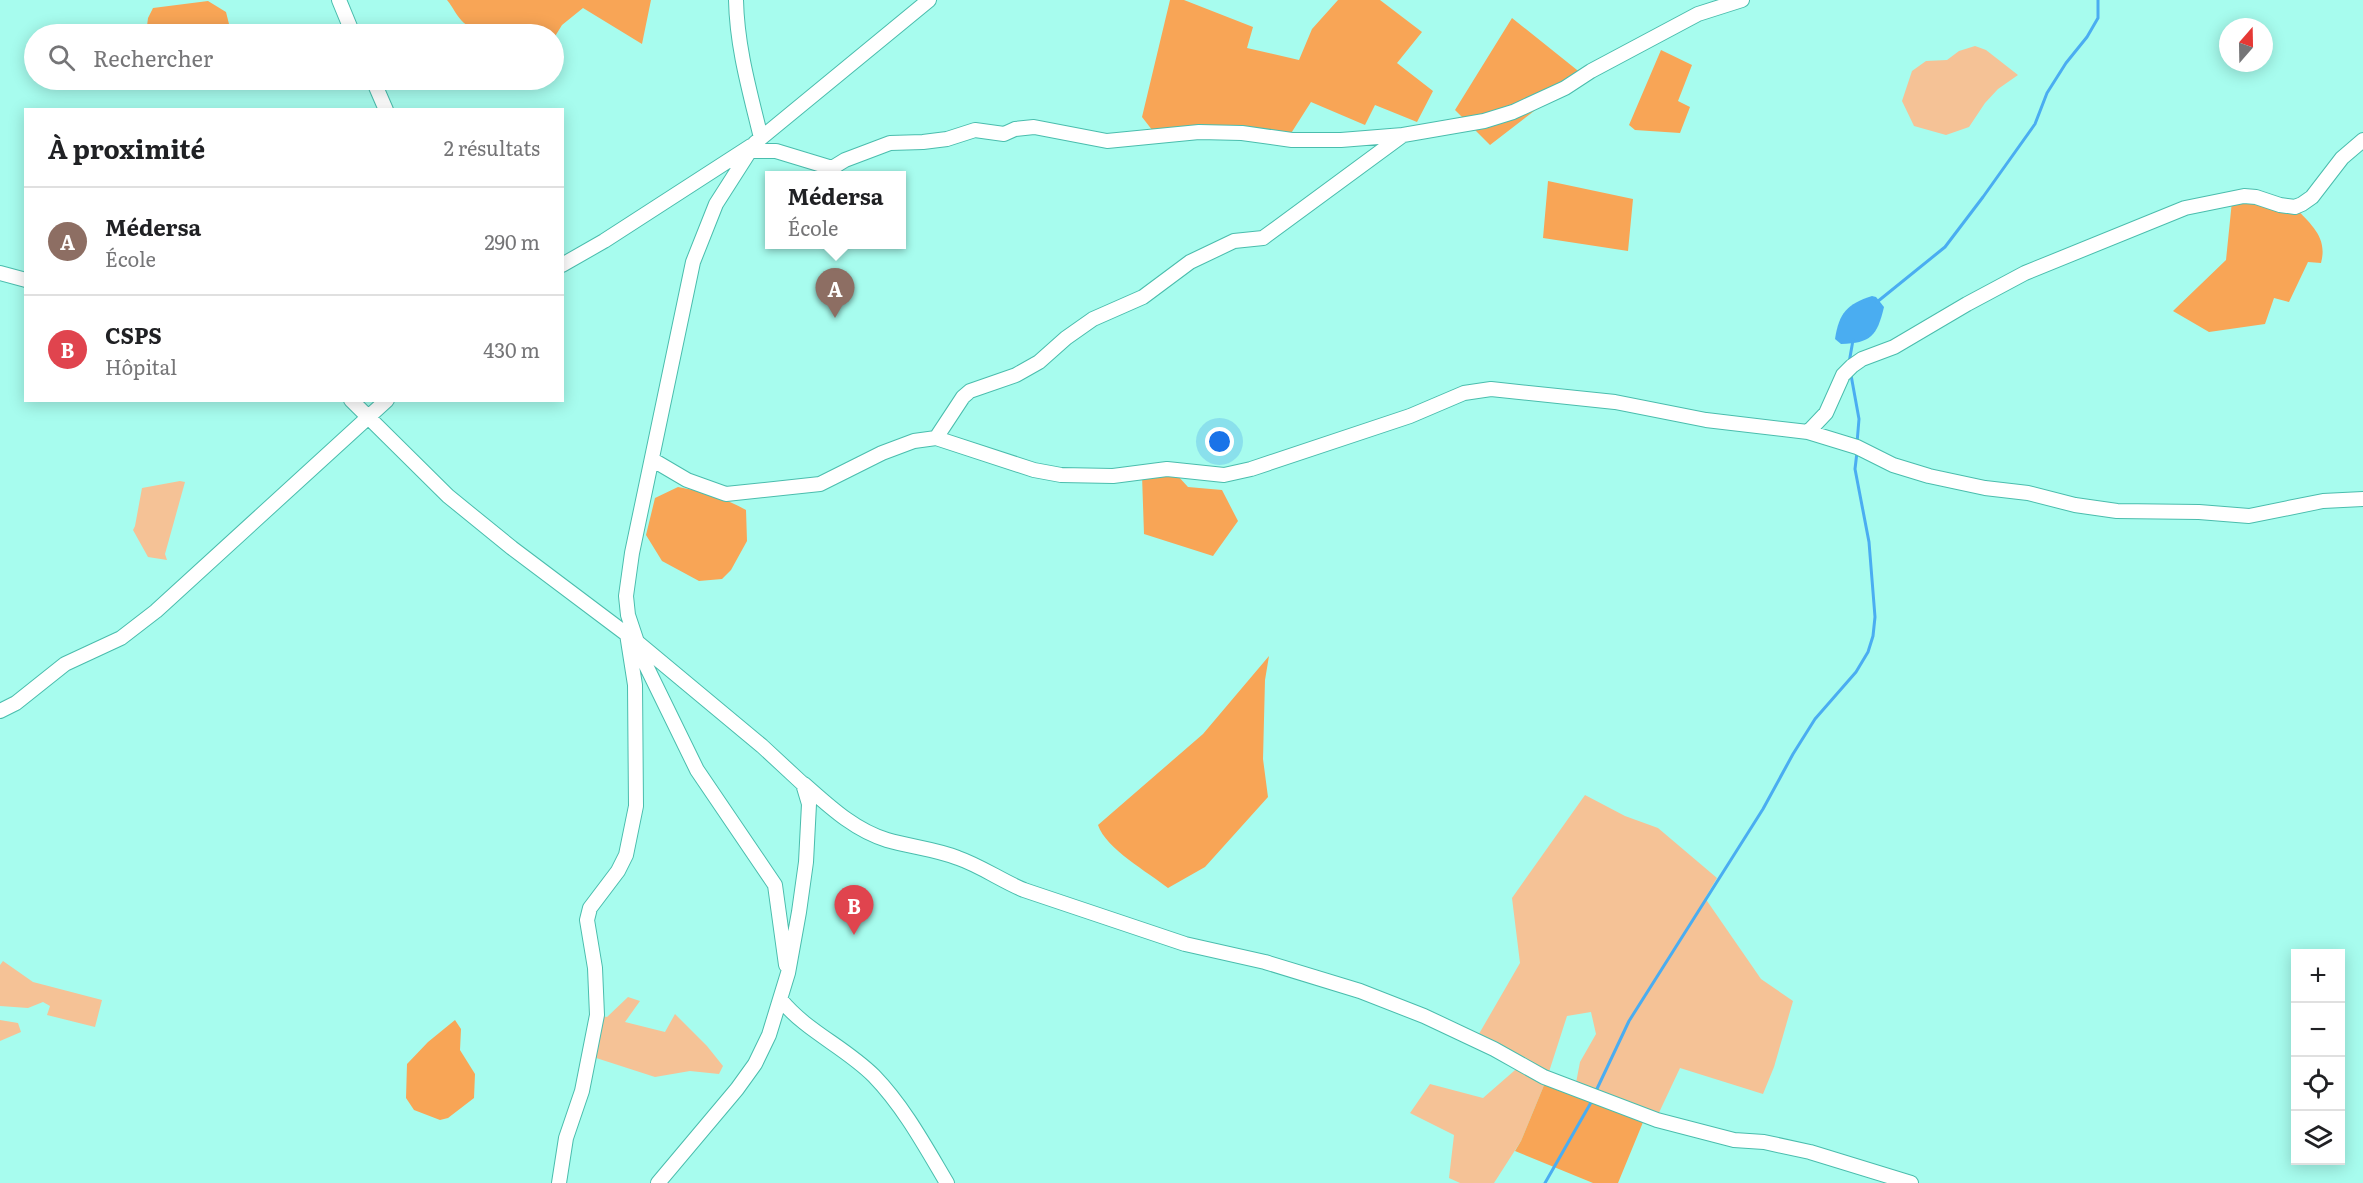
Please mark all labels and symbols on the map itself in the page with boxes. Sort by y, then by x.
north arrow [2219,18,2273,72]
pin: A [816,268,854,318]
your location [1205,427,1234,456]
pin: B [834,886,874,935]

